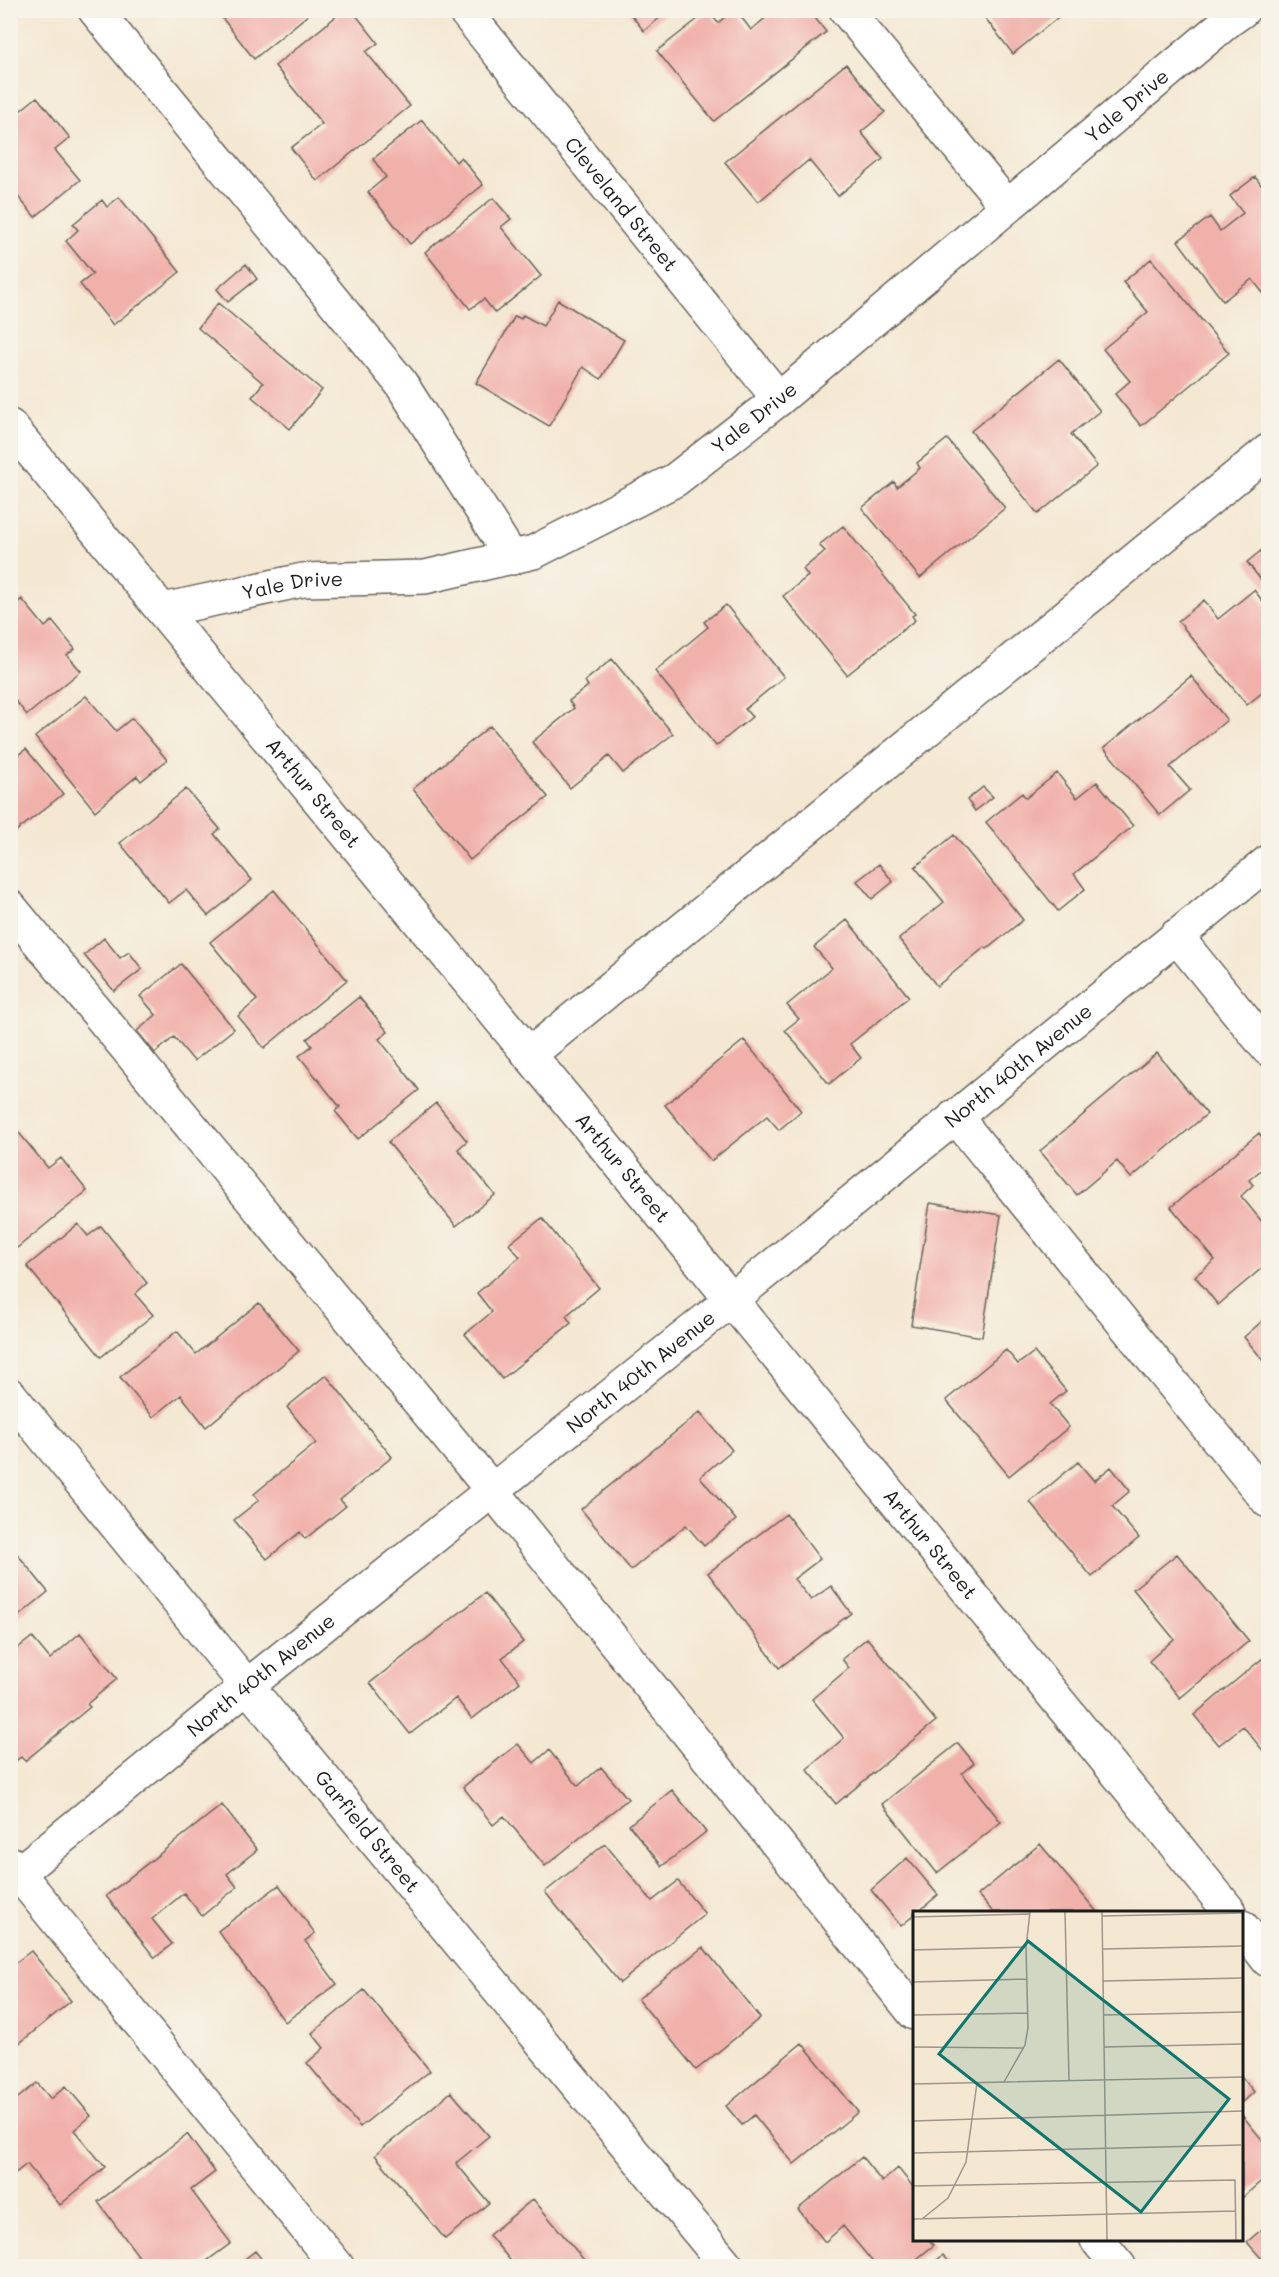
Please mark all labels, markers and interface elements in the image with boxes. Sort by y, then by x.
street label: Yale Drive [1079,62,1174,148]
street label: Cleveland Street [560,131,684,276]
street label: Yale Drive [705,375,802,459]
street label: Yale Drive [239,565,343,605]
street label: Arthur Street [261,732,367,853]
street label: North 40th Avenue [938,997,1097,1133]
street label: Arthur Street [570,1107,676,1227]
street label: North 40th Avenue [561,1304,720,1438]
street label: Arthur Street [878,1483,984,1604]
street label: North 40th Avenue [181,1607,340,1742]
street label: Garfield Street [310,1764,426,1897]
inset map [913,1911,1243,2241]

